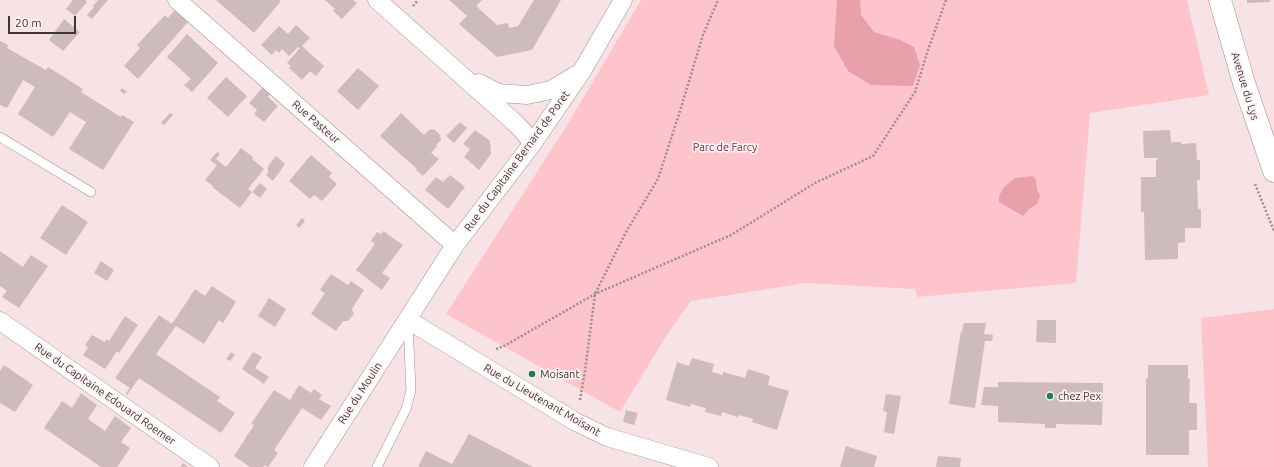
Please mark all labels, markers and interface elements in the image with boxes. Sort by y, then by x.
scale bar [10,8,78,34]
text: 20 m [15,16,42,29]
street label: Avenue du Lys [1228,50,1262,122]
street label: Rue du Capitaine Bernard de Poret [461,88,573,234]
street label: Rue Pasteur [289,98,343,146]
park label: Parc de Farcy [693,140,757,154]
street label: Rue du Capitaine Edouard Roemer [32,340,178,448]
street label: Rue du Moulin [335,360,385,426]
street label: Rue du Lieutenant Moisant [481,361,603,439]
place label: Moisant [540,367,580,381]
marker: Moisant [527,369,537,379]
place label: chez Pex [1058,389,1101,403]
marker: chez Pex [1045,391,1055,401]

